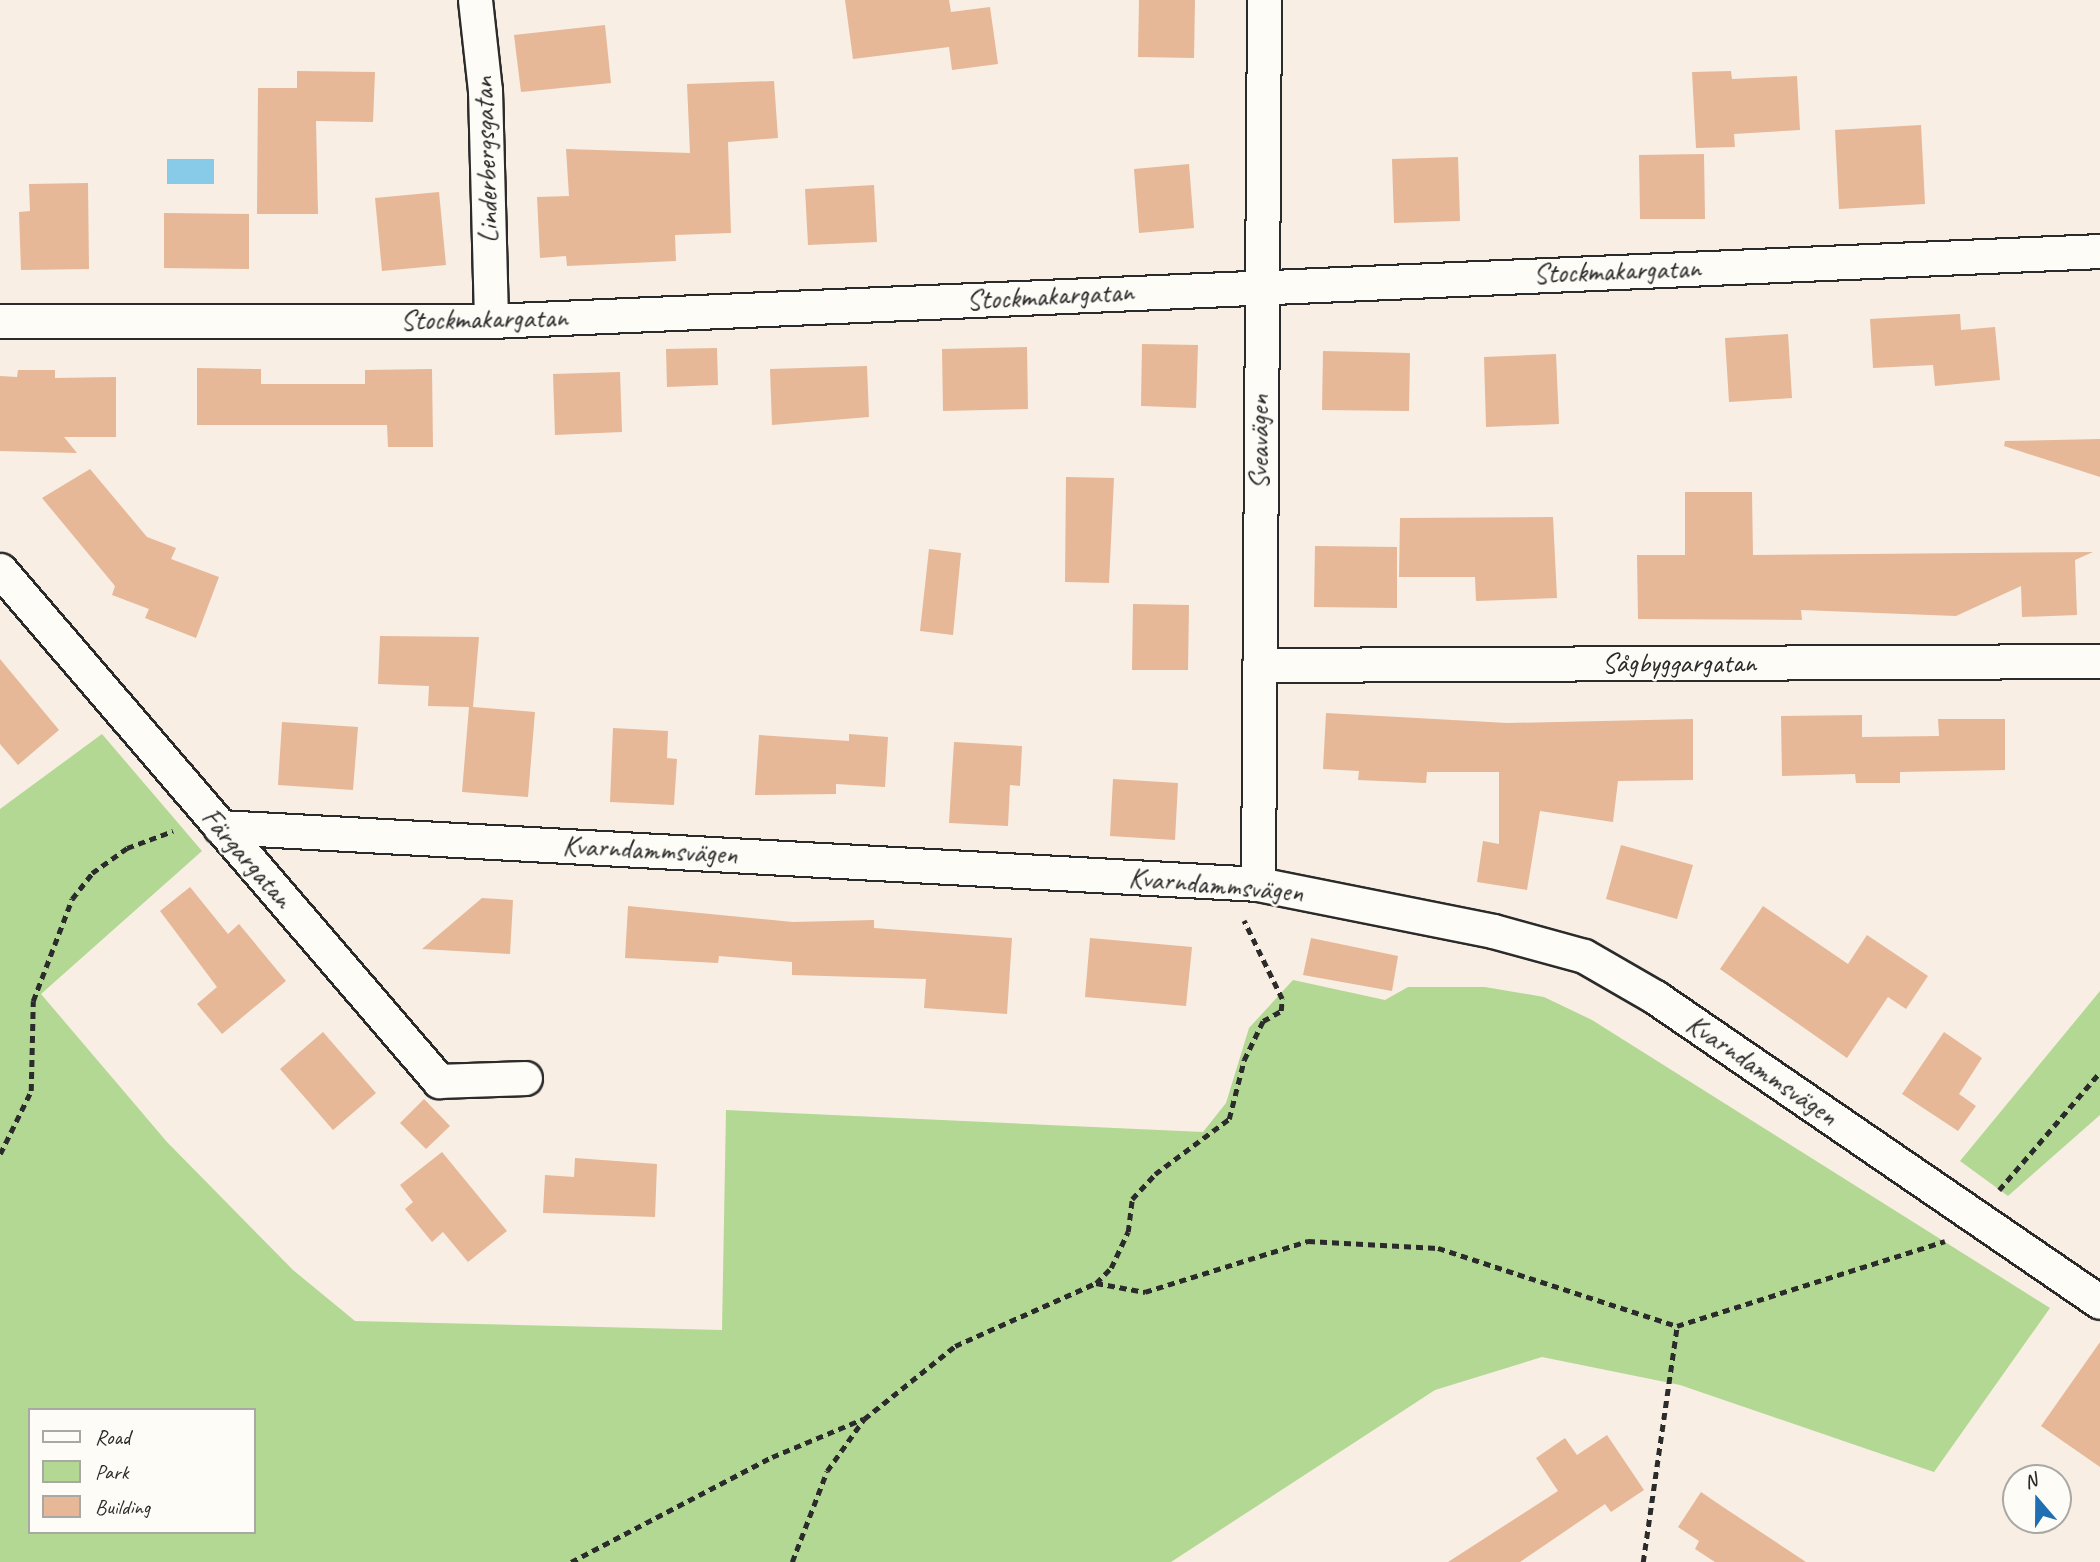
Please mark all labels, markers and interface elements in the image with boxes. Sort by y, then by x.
street label: Linderbergsgatan [466,76,506,244]
street label: Stockmakargatan [1533,251,1701,291]
street label: Stockmakargatan [966,275,1134,317]
street label: Stockmakargatan [400,301,568,337]
street label: Sveavägen [1242,395,1276,489]
street label: Sågbyggargatan [1602,646,1756,680]
street label: Färgargatan [194,801,300,915]
street label: Kvarndammsvägen [562,829,738,871]
street label: Kvarndammsvägen [1127,861,1305,909]
street label: Kvarndammsvägen [1680,1007,1844,1133]
legend [28,1408,256,1534]
text: Road [95,1424,130,1450]
text: Park [95,1459,128,1485]
north arrow [2002,1464,2072,1534]
text: N [2021,1468,2040,1494]
text: Building [95,1494,150,1520]

